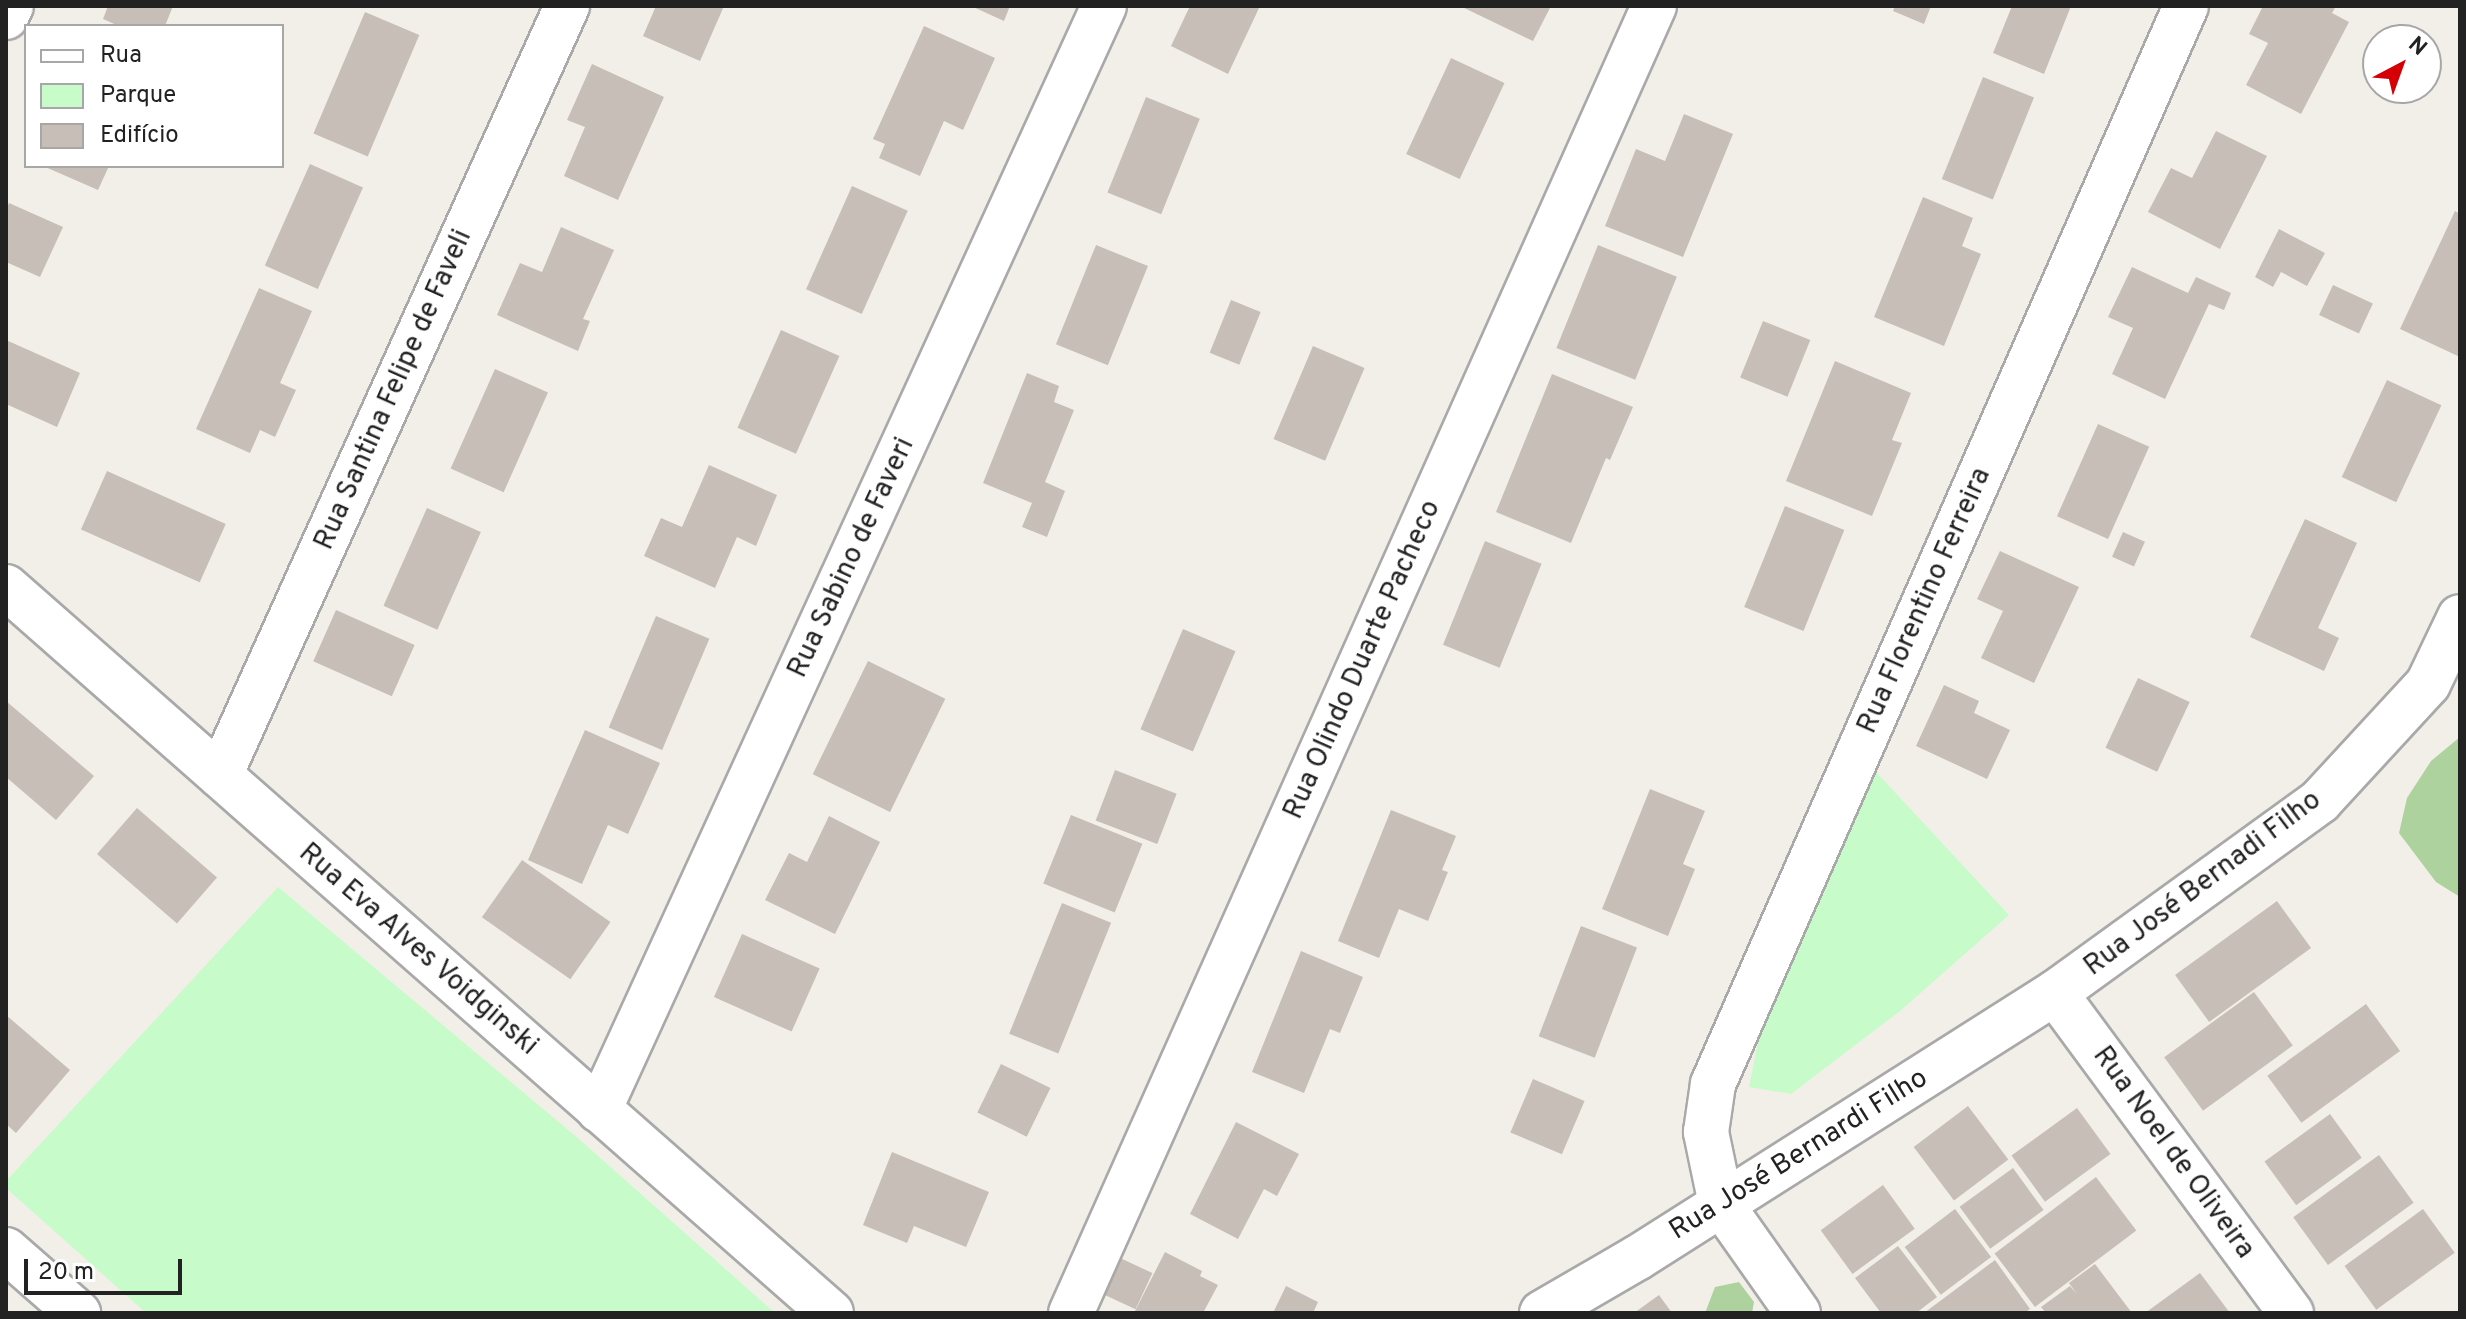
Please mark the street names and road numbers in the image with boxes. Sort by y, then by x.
street label: Rua Santina Felipe de Faveli [308,225,480,555]
street label: Rua Sabino de Faveri [782,433,922,683]
street label: Rua Florentino Ferreira [1851,463,1999,739]
street label: Rua Olindo Duarte Pacheco [1277,495,1449,825]
street label: Rua José Bernadi Filho [2078,784,2328,984]
street label: Rua Eva Alves Voidginski [290,836,546,1064]
street label: Rua Noel de Oliveira [2085,1040,2261,1266]
street label: Rua José Bernardi Filho [1664,1062,1934,1248]

